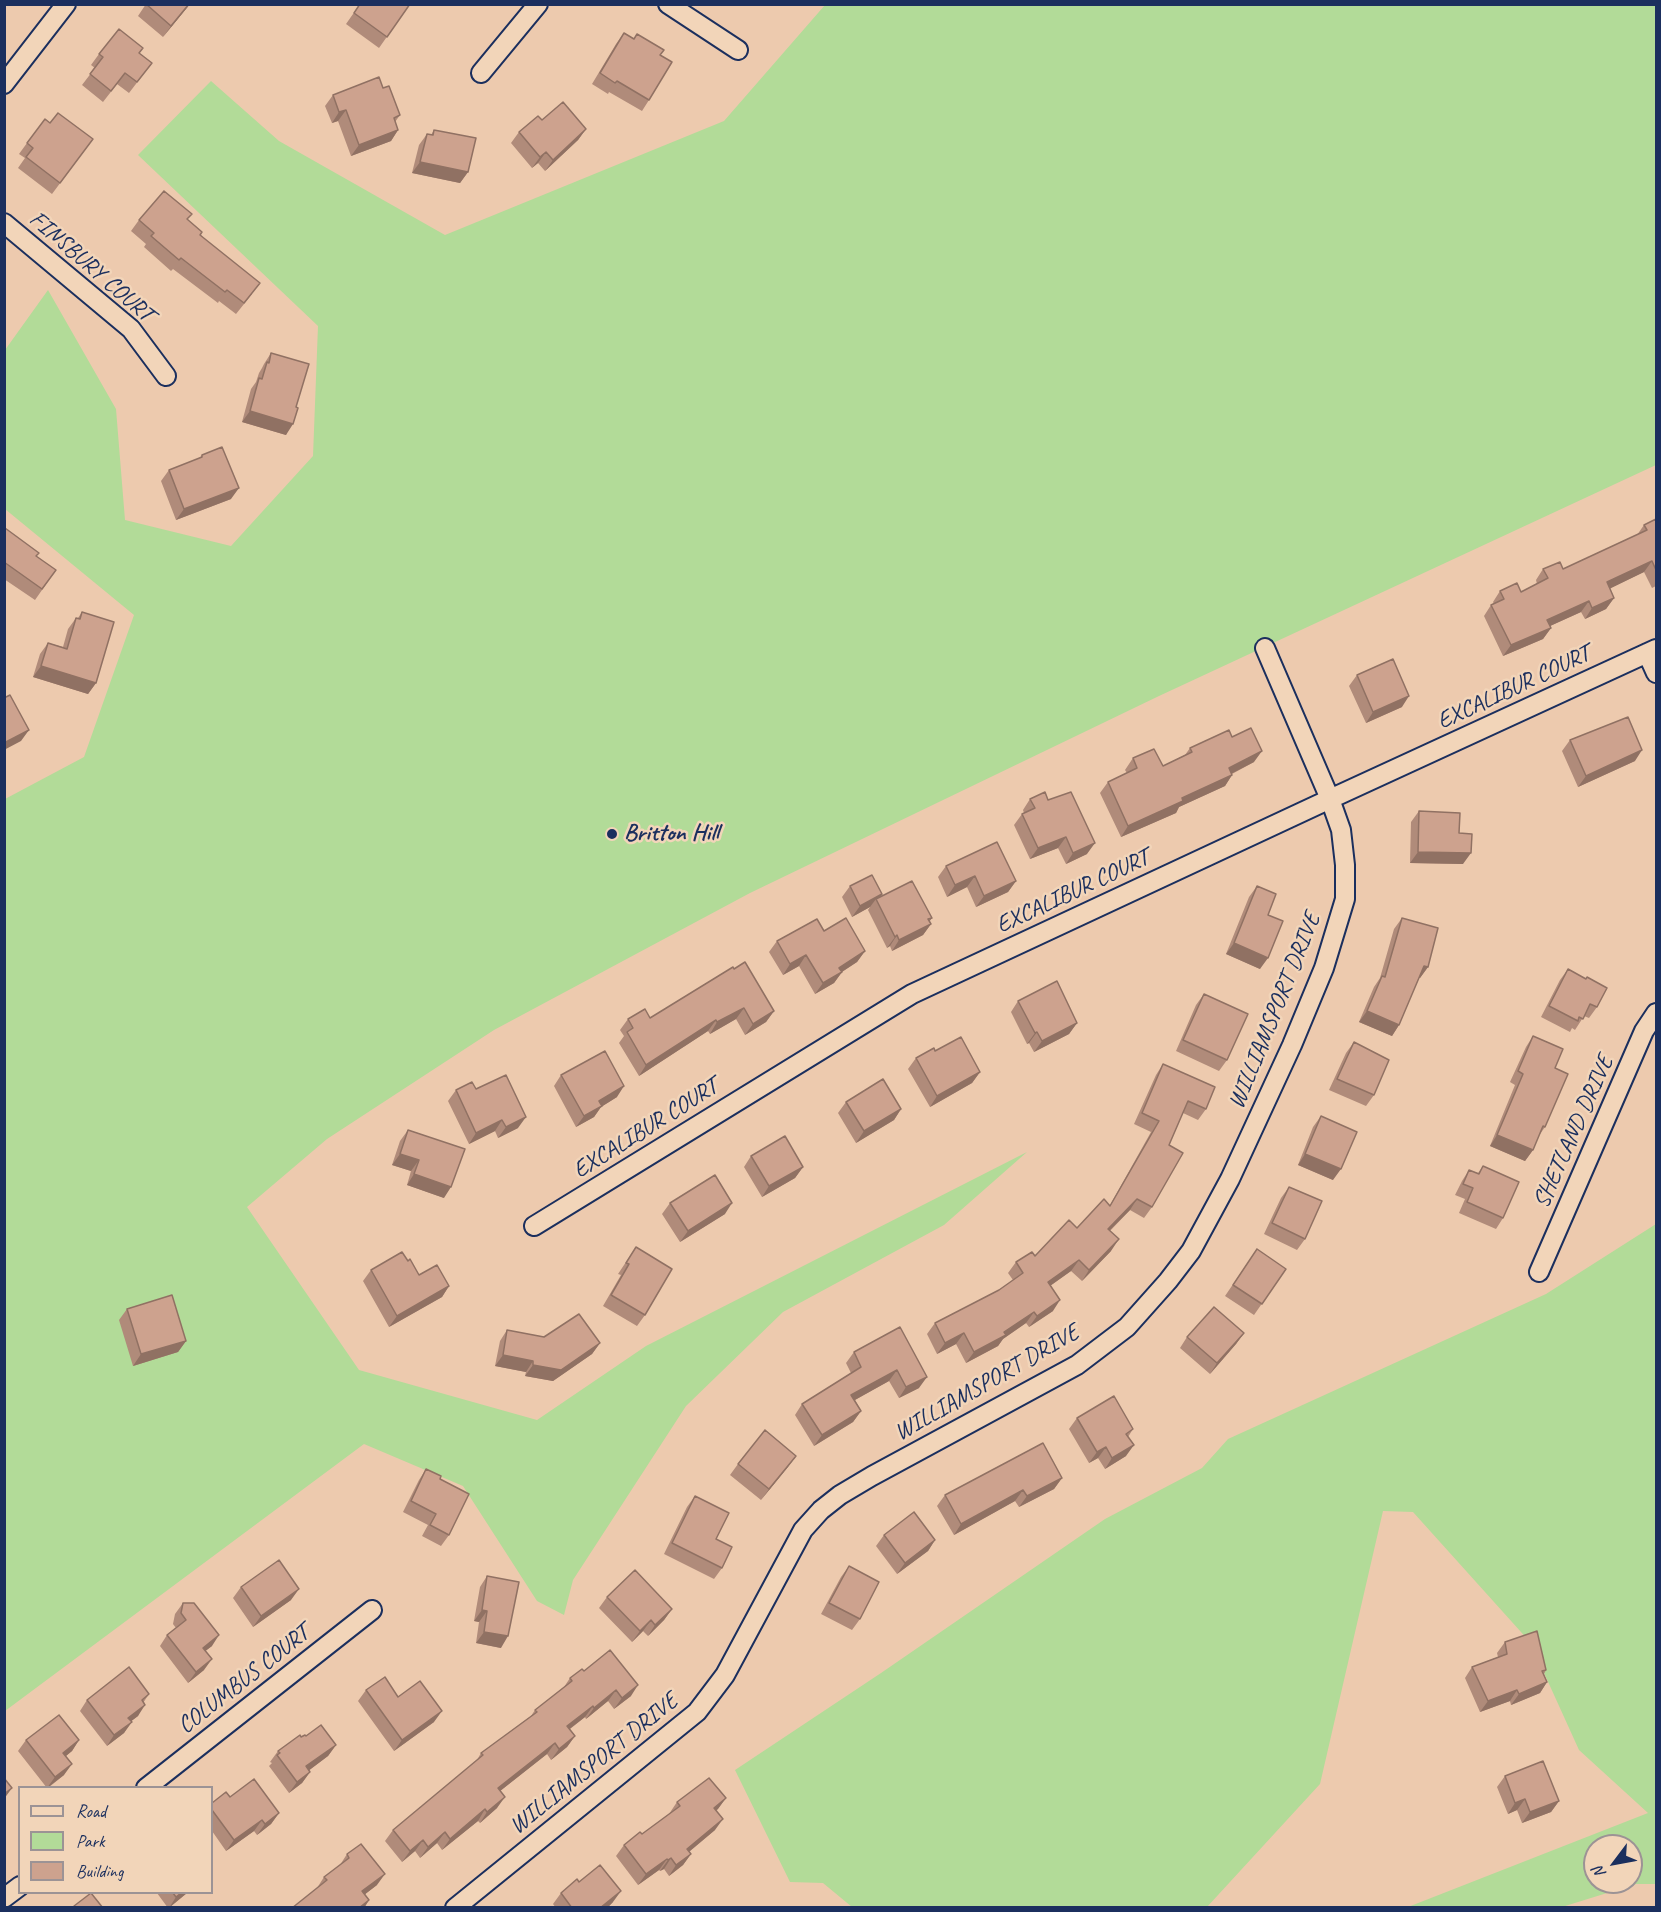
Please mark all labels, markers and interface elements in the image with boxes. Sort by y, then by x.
street label: FINSBURY COURT [23,205,159,329]
street label: EXCALIBUR COURT [1433,640,1595,736]
place label: Britton Hill [624,820,719,848]
marker: Britton Hill [605,827,619,841]
street label: EXCALIBUR COURT [992,844,1154,940]
street label: WILLIAMSPORT DRIVE [1223,909,1327,1113]
street label: SHETLAND DRIVE [1527,1051,1621,1213]
street label: EXCALIBUR COURT [568,1073,724,1185]
street label: WILLIAMSPORT DRIVE [890,1318,1084,1448]
street label: COLUMBUS COURT [172,1620,316,1740]
street label: WILLIAMSPORT DRIVE [504,1687,684,1841]
legend [18,1786,213,1894]
text: Road [76,1800,106,1822]
text: Park [76,1830,105,1852]
north arrow [1583,1834,1643,1894]
text: Building [76,1860,123,1882]
text: N [1588,1863,1611,1882]

